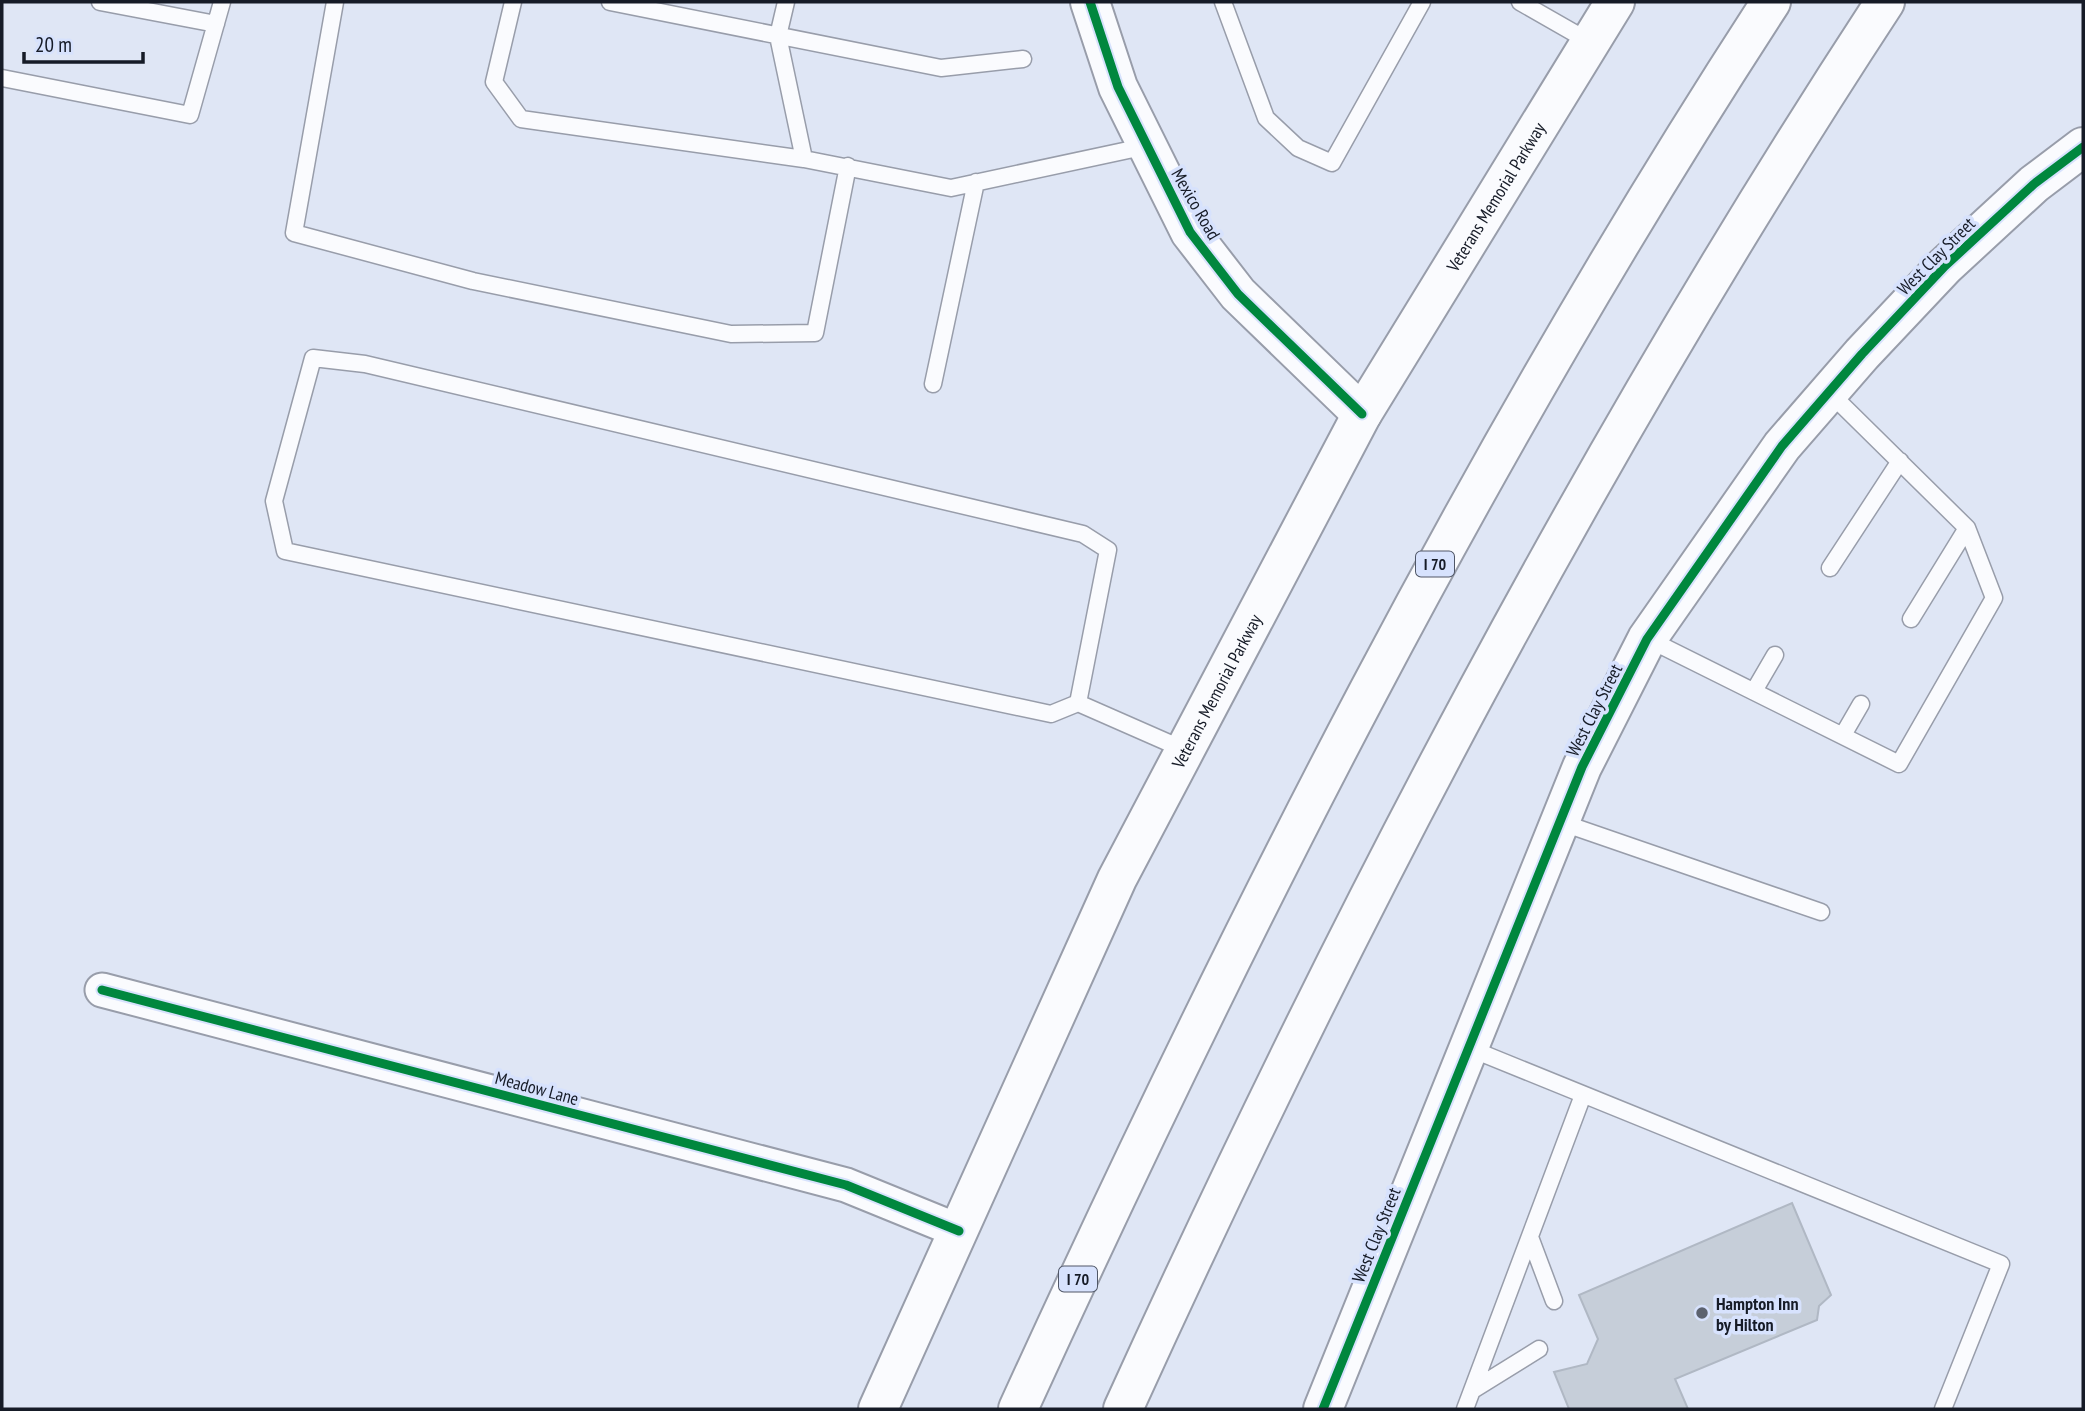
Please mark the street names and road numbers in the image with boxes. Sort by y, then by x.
street label: Veterans Memorial Parkway [1440,118,1550,276]
street label: Mexico Road [1166,164,1226,244]
street label: West Clay Street [1892,212,1980,300]
road number: I 70 [1416,552,1454,576]
street label: Veterans Memorial Parkway [1166,610,1266,773]
street label: West Clay Street [1561,660,1627,760]
street label: Meadow Lane [493,1066,581,1110]
street label: West Clay Street [1346,1184,1406,1286]
road number: I 70 [1059,1266,1097,1292]

